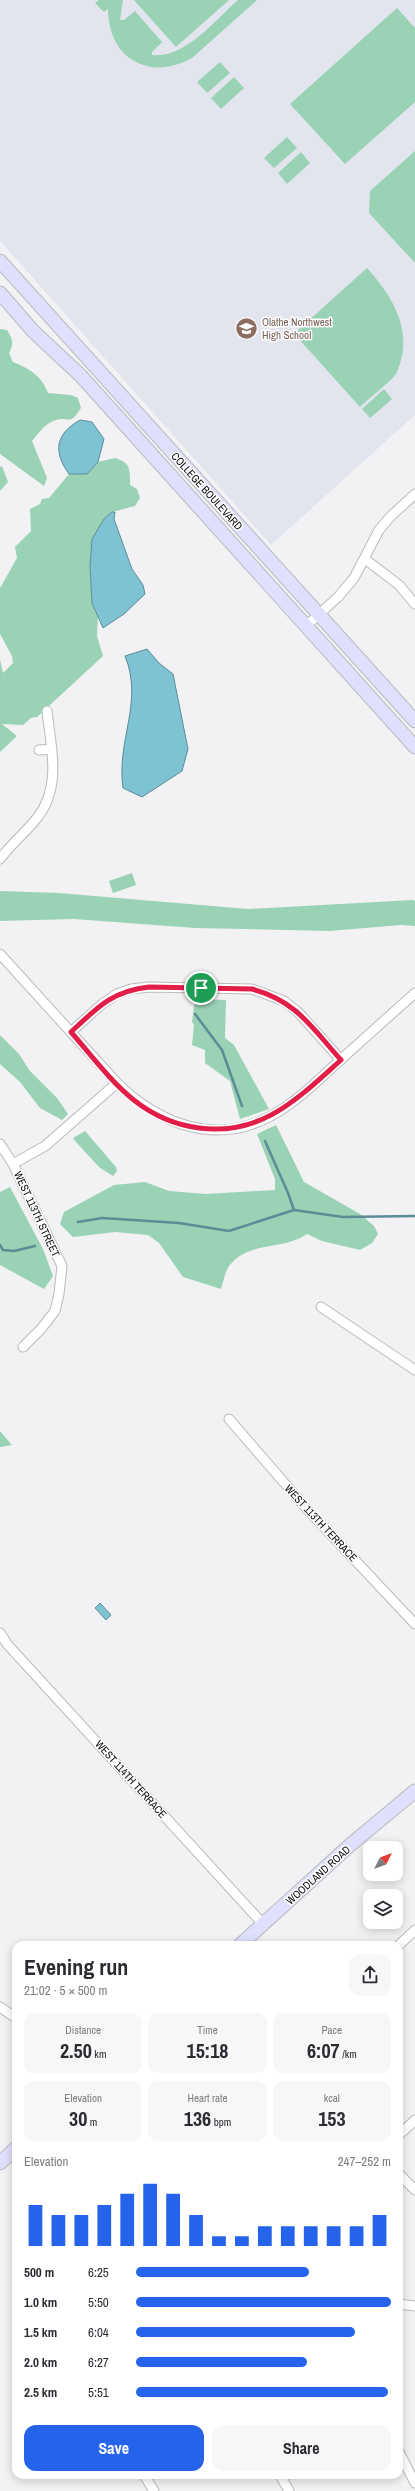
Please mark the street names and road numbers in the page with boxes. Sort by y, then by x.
street label: COLLEGE BOULEVARD [168,449,246,533]
street label: WEST 113TH STREET [11,1169,63,1260]
street label: WEST 113TH TERRACE [282,1482,360,1564]
street label: WEST 114TH TERRACE [92,1737,170,1821]
street label: WOODLAND ROAD [283,1842,353,1908]

